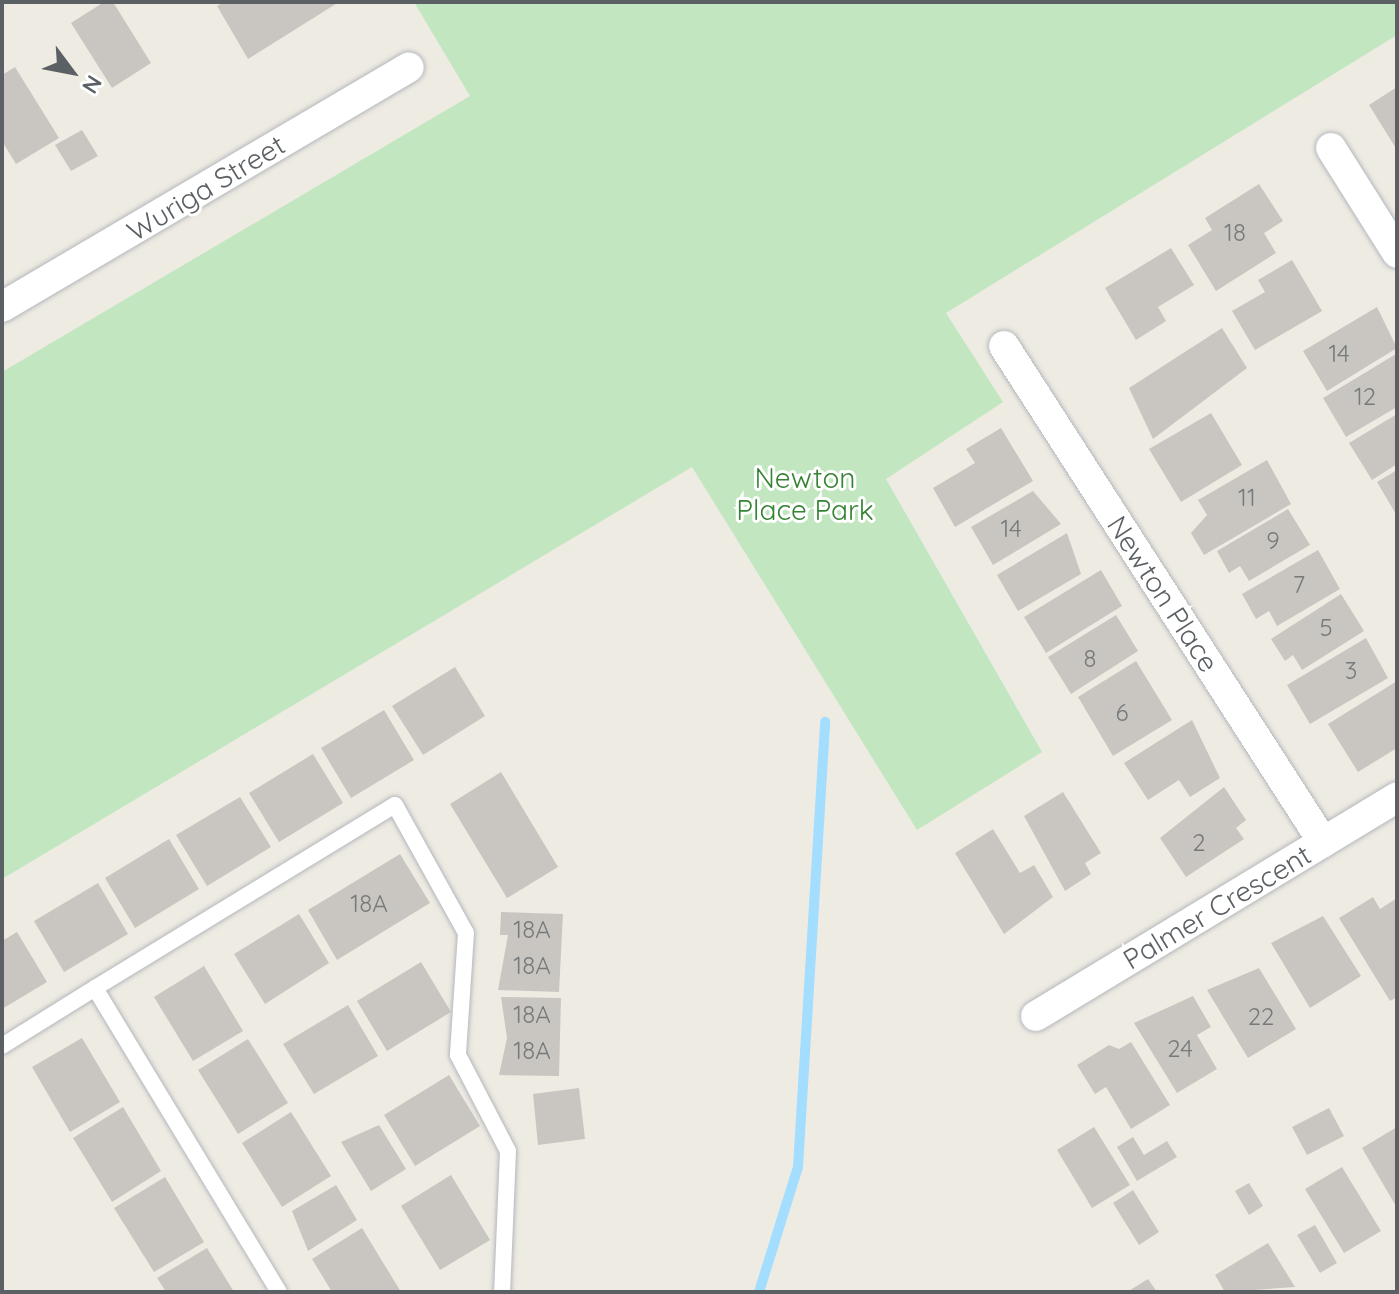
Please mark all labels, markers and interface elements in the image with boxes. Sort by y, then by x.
north arrow [32,32,112,112]
text: N [76,70,109,99]
street label: Wuriga Street [121,128,291,248]
house number: 18 [1224,219,1246,247]
house number: 14 [1328,340,1350,368]
house number: 12 [1354,383,1376,411]
park label: Newton Place Park [736,461,874,527]
house number: 11 [1238,484,1256,512]
street label: Newton Place [1100,510,1226,678]
house number: 14 [1000,515,1022,543]
house number: 9 [1266,527,1280,555]
house number: 7 [1293,571,1305,599]
house number: 5 [1319,614,1333,642]
house number: 8 [1084,645,1096,673]
house number: 3 [1345,657,1357,685]
house number: 6 [1116,699,1128,727]
house number: 2 [1192,829,1206,857]
street label: Palmer Crescent [1117,838,1317,976]
house number: 18A [350,890,388,918]
house number: 18A [513,916,551,944]
house number: 18A [513,952,551,980]
house number: 18A [513,1001,551,1029]
house number: 22 [1248,1003,1274,1031]
house number: 24 [1167,1035,1193,1063]
house number: 18A [513,1037,551,1065]

